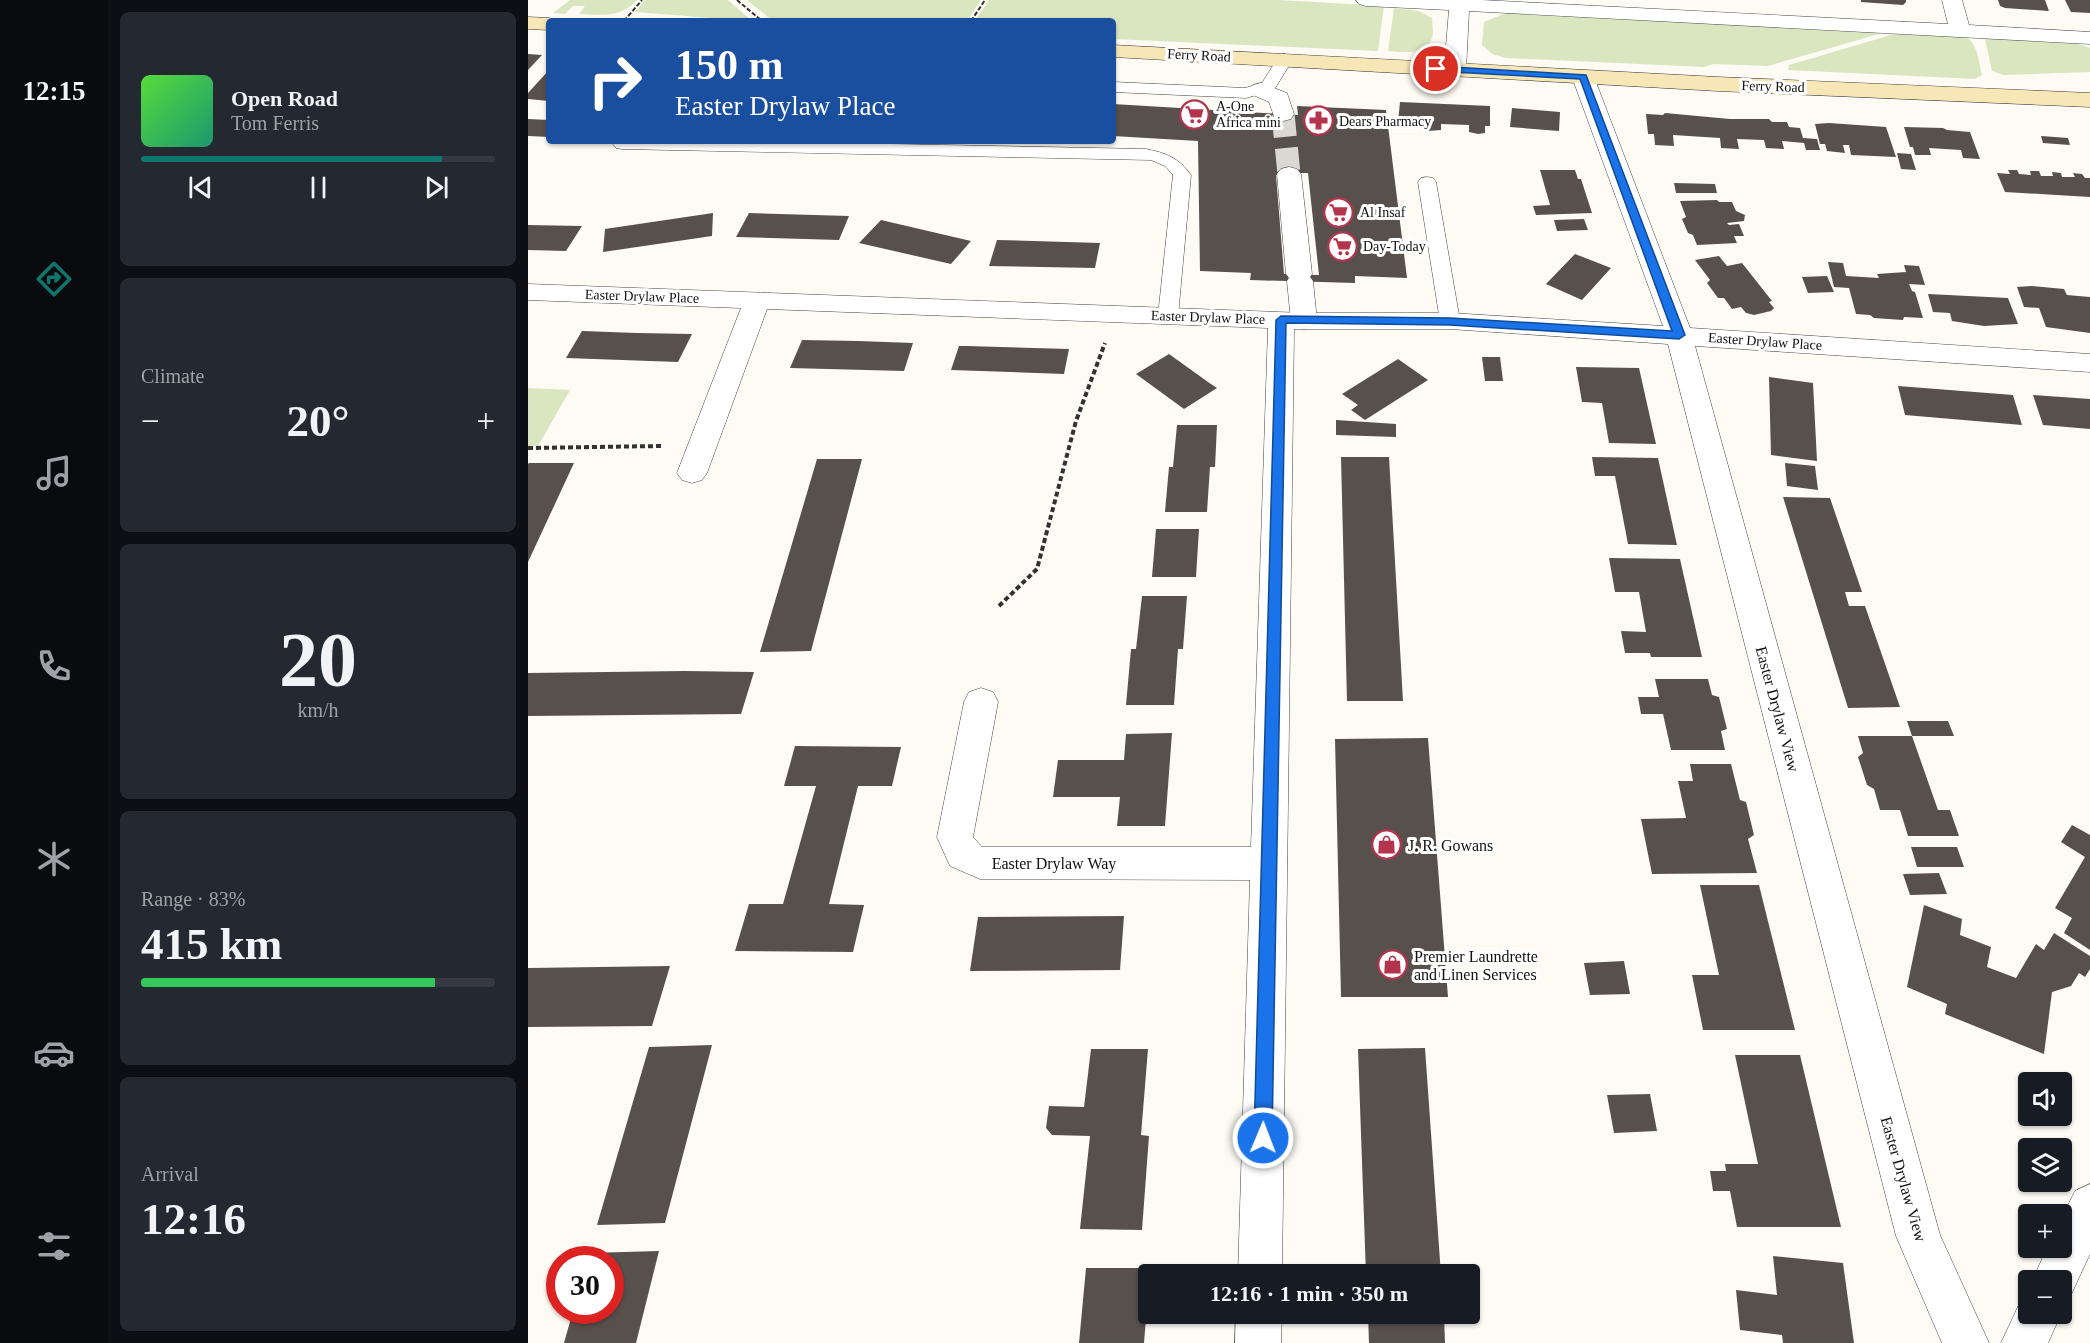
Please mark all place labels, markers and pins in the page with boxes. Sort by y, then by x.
pin [1410,43,1461,94]
supermarket icon: A-One Africa mini [1179,98,1211,130]
place label: A-One Africa mini [1216,99,1281,130]
pharmacy icon: Dears Pharmacy [1302,105,1334,137]
place label: Dears Pharmacy [1339,114,1431,129]
supermarket icon: Al Insaf [1323,196,1355,228]
place label: Al Insaf [1360,205,1406,220]
supermarket icon: Day-Today [1326,230,1358,262]
place label: Day-Today [1363,239,1426,254]
shop icon: J. R. Gowans [1371,829,1403,861]
place label: J. R. Gowans [1408,837,1493,854]
place label: Premier Laundrette and Linen Services [1414,948,1538,983]
shop icon: Premier Laundrette and Linen Services [1377,949,1409,981]

